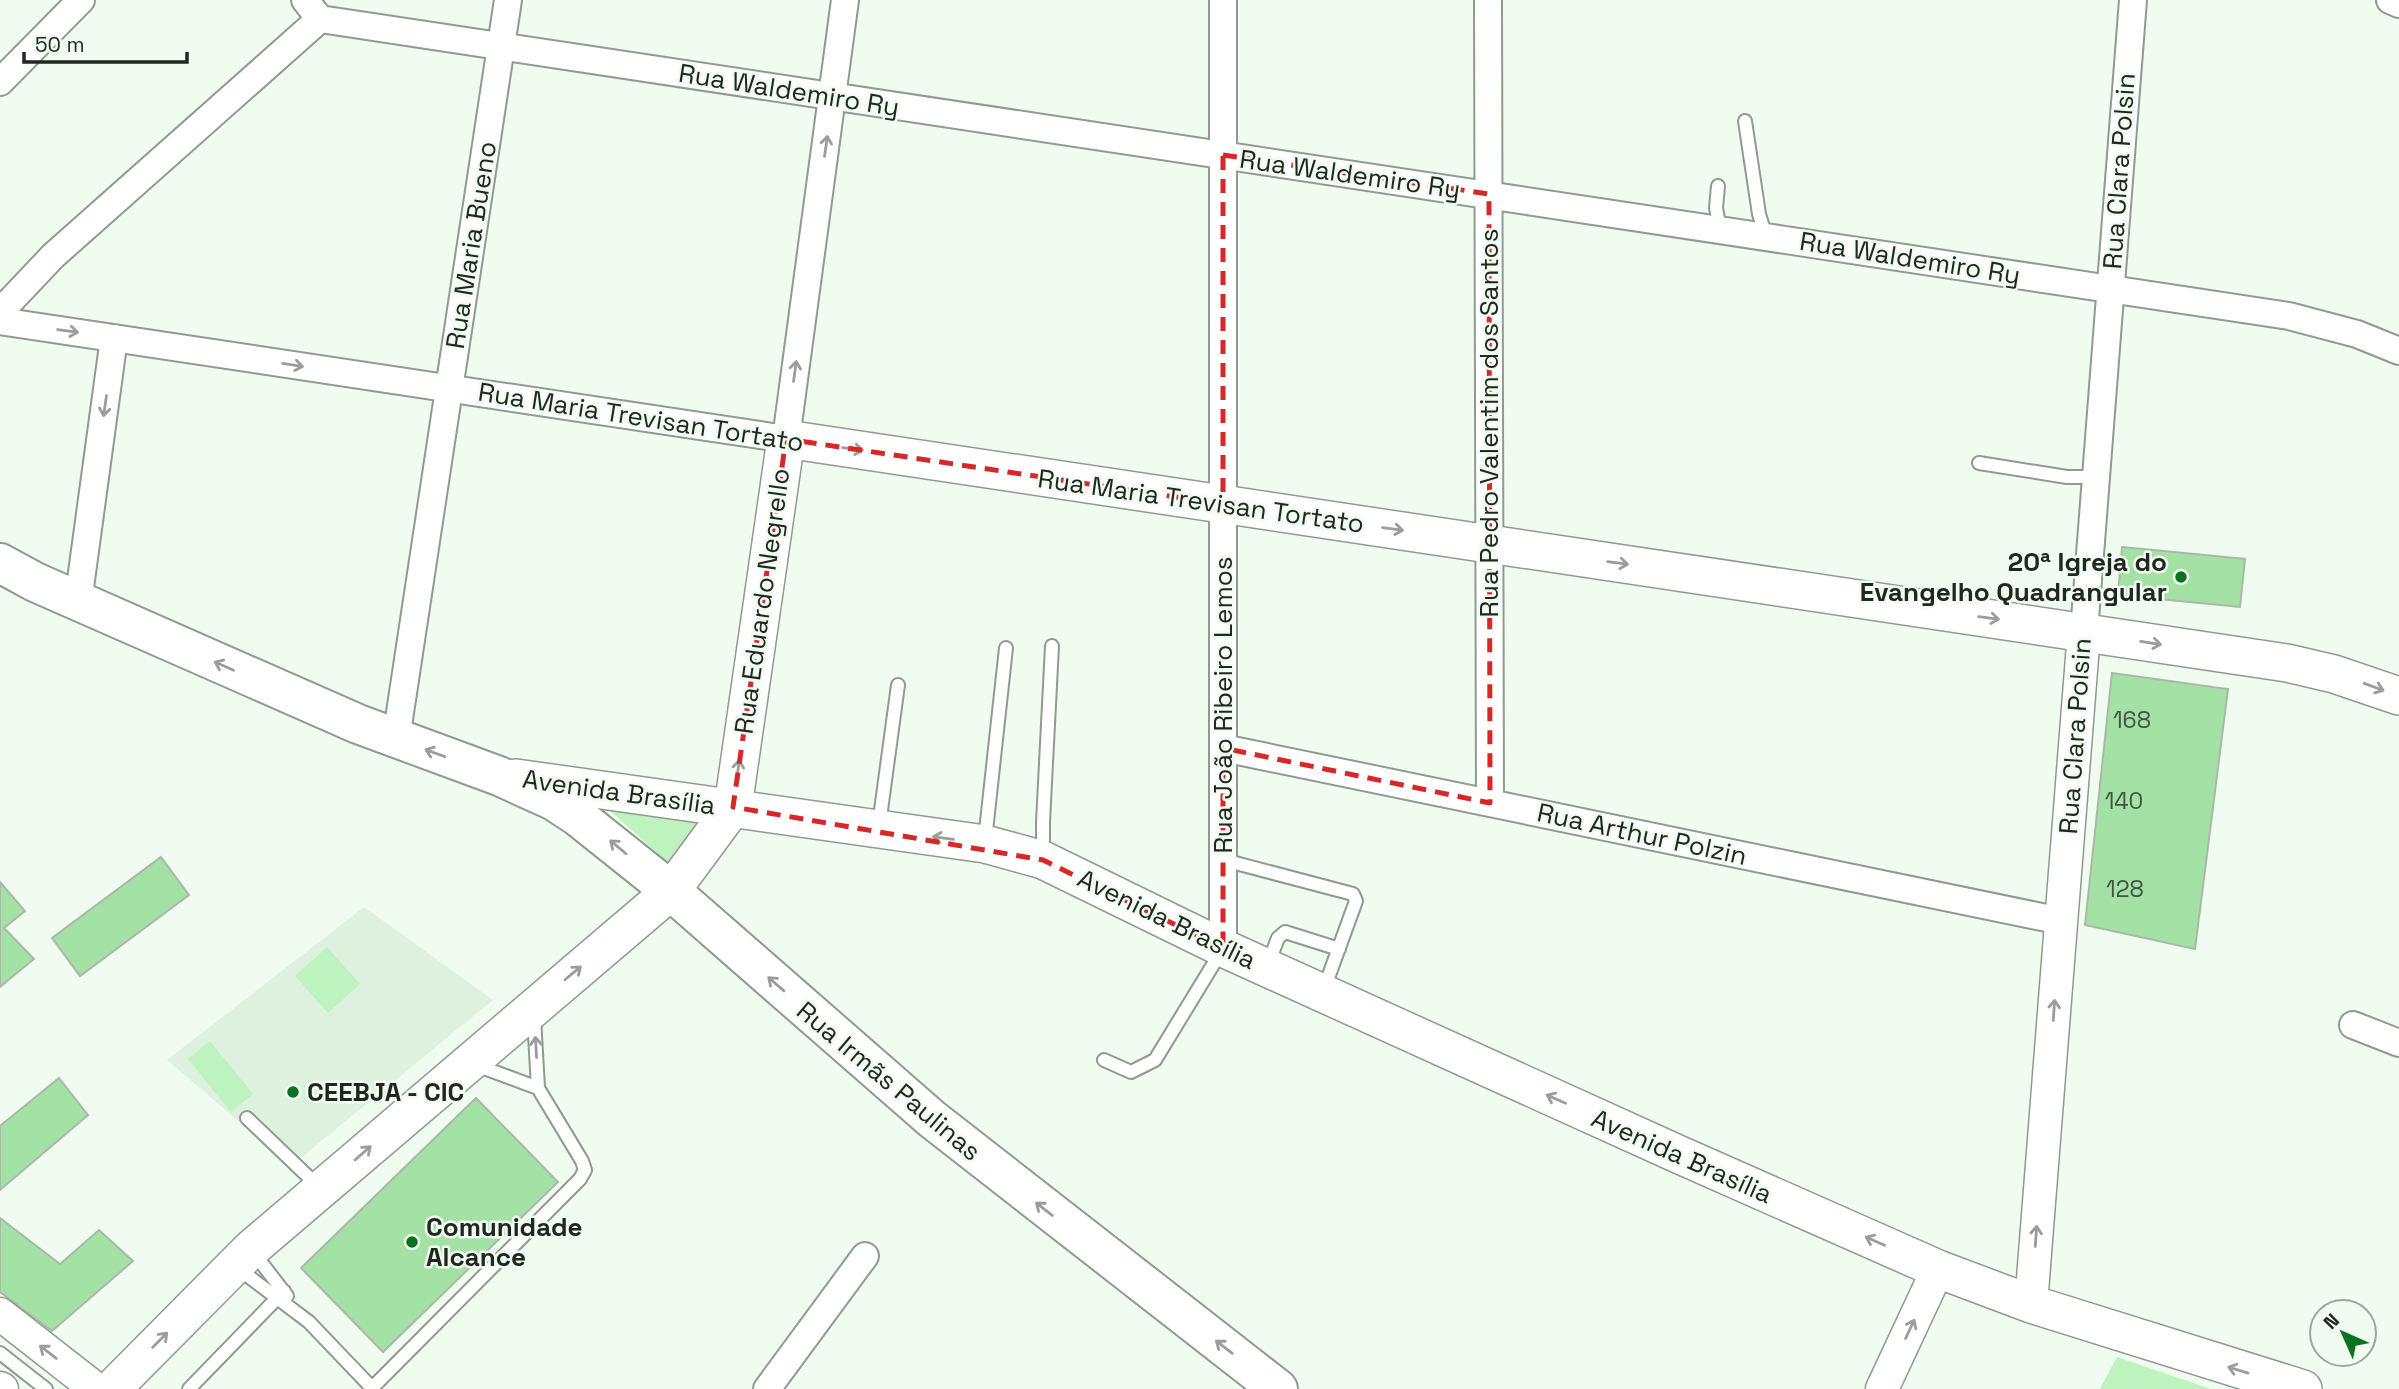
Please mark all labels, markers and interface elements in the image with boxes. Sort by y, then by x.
scale bar [24,21,187,65]
text: 50 m [35,31,85,58]
street label: Rua Waldemiro Ry [676,56,902,124]
street label: Rua Clara Polsin [2095,72,2143,270]
one-way arrow [819,135,832,157]
street label: Rua Maria Bueno [438,139,504,351]
street label: Rua Waldemiro Ry [1237,142,1463,206]
street label: Rua Waldemiro Ry [1797,224,2023,292]
street label: Rua Pedro Valentim dos Santos [1472,229,1506,617]
one-way arrow [56,325,78,338]
one-way arrow [281,358,303,371]
one-way arrow [789,360,802,383]
street label: Rua Maria Trevisan Tortato [476,374,806,460]
one-way arrow [98,394,111,416]
one-way arrow [841,442,864,455]
street label: Rua Maria Trevisan Tortato [1036,461,1366,541]
street label: Rua Eduardo Negrello [727,466,797,736]
one-way arrow [1381,523,1404,536]
place label: 20ª Igreja do Evangelho Quadrangular [1860,545,2167,609]
street label: Rua João Ribeiro Lemos [1206,556,1240,854]
one-way arrow [1606,557,1629,570]
marker: 20ª Igreja do Evangelho Quadrangular [2173,569,2189,585]
one-way arrow [1977,612,1999,625]
one-way arrow [2139,636,2162,649]
street label: Rua Clara Polsin [2051,637,2099,835]
one-way arrow [214,659,236,672]
one-way arrow [2362,682,2384,694]
house number: 168 [2113,705,2151,735]
one-way arrow [424,746,446,758]
one-way arrow [732,760,745,782]
street label: Avenida Brasília [520,762,718,822]
house number: 140 [2105,786,2143,816]
street label: Rua Arthur Polzin [1534,795,1750,873]
one-way arrow [932,831,954,844]
one-way arrow [610,840,628,855]
street label: Avenida Brasília [1072,861,1262,977]
house number: 128 [2106,874,2144,904]
one-way arrow [564,965,582,981]
one-way arrow [767,976,785,992]
street label: Rua Irmãs Paulinas [790,994,988,1168]
one-way arrow [2048,999,2061,1021]
one-way arrow [529,1036,542,1059]
place label: CEEBJA - CIC [307,1075,464,1109]
marker: CEEBJA - CIC [285,1084,301,1100]
one-way arrow [1545,1091,1566,1104]
street label: Avenida Brasília [1586,1101,1778,1211]
one-way arrow [353,1145,371,1161]
one-way arrow [1035,1201,1053,1216]
place label: Comunidade Alcance [426,1210,583,1274]
one-way arrow [2030,1225,2043,1248]
marker: Comunidade Alcance [404,1234,420,1250]
one-way arrow [1865,1234,1886,1247]
north arrow [2308,1298,2378,1368]
text: N [2318,1308,2345,1335]
one-way arrow [1904,1319,1917,1340]
one-way arrow [151,1332,168,1349]
one-way arrow [1215,1340,1234,1355]
one-way arrow [40,1344,58,1359]
one-way arrow [2227,1363,2249,1376]

